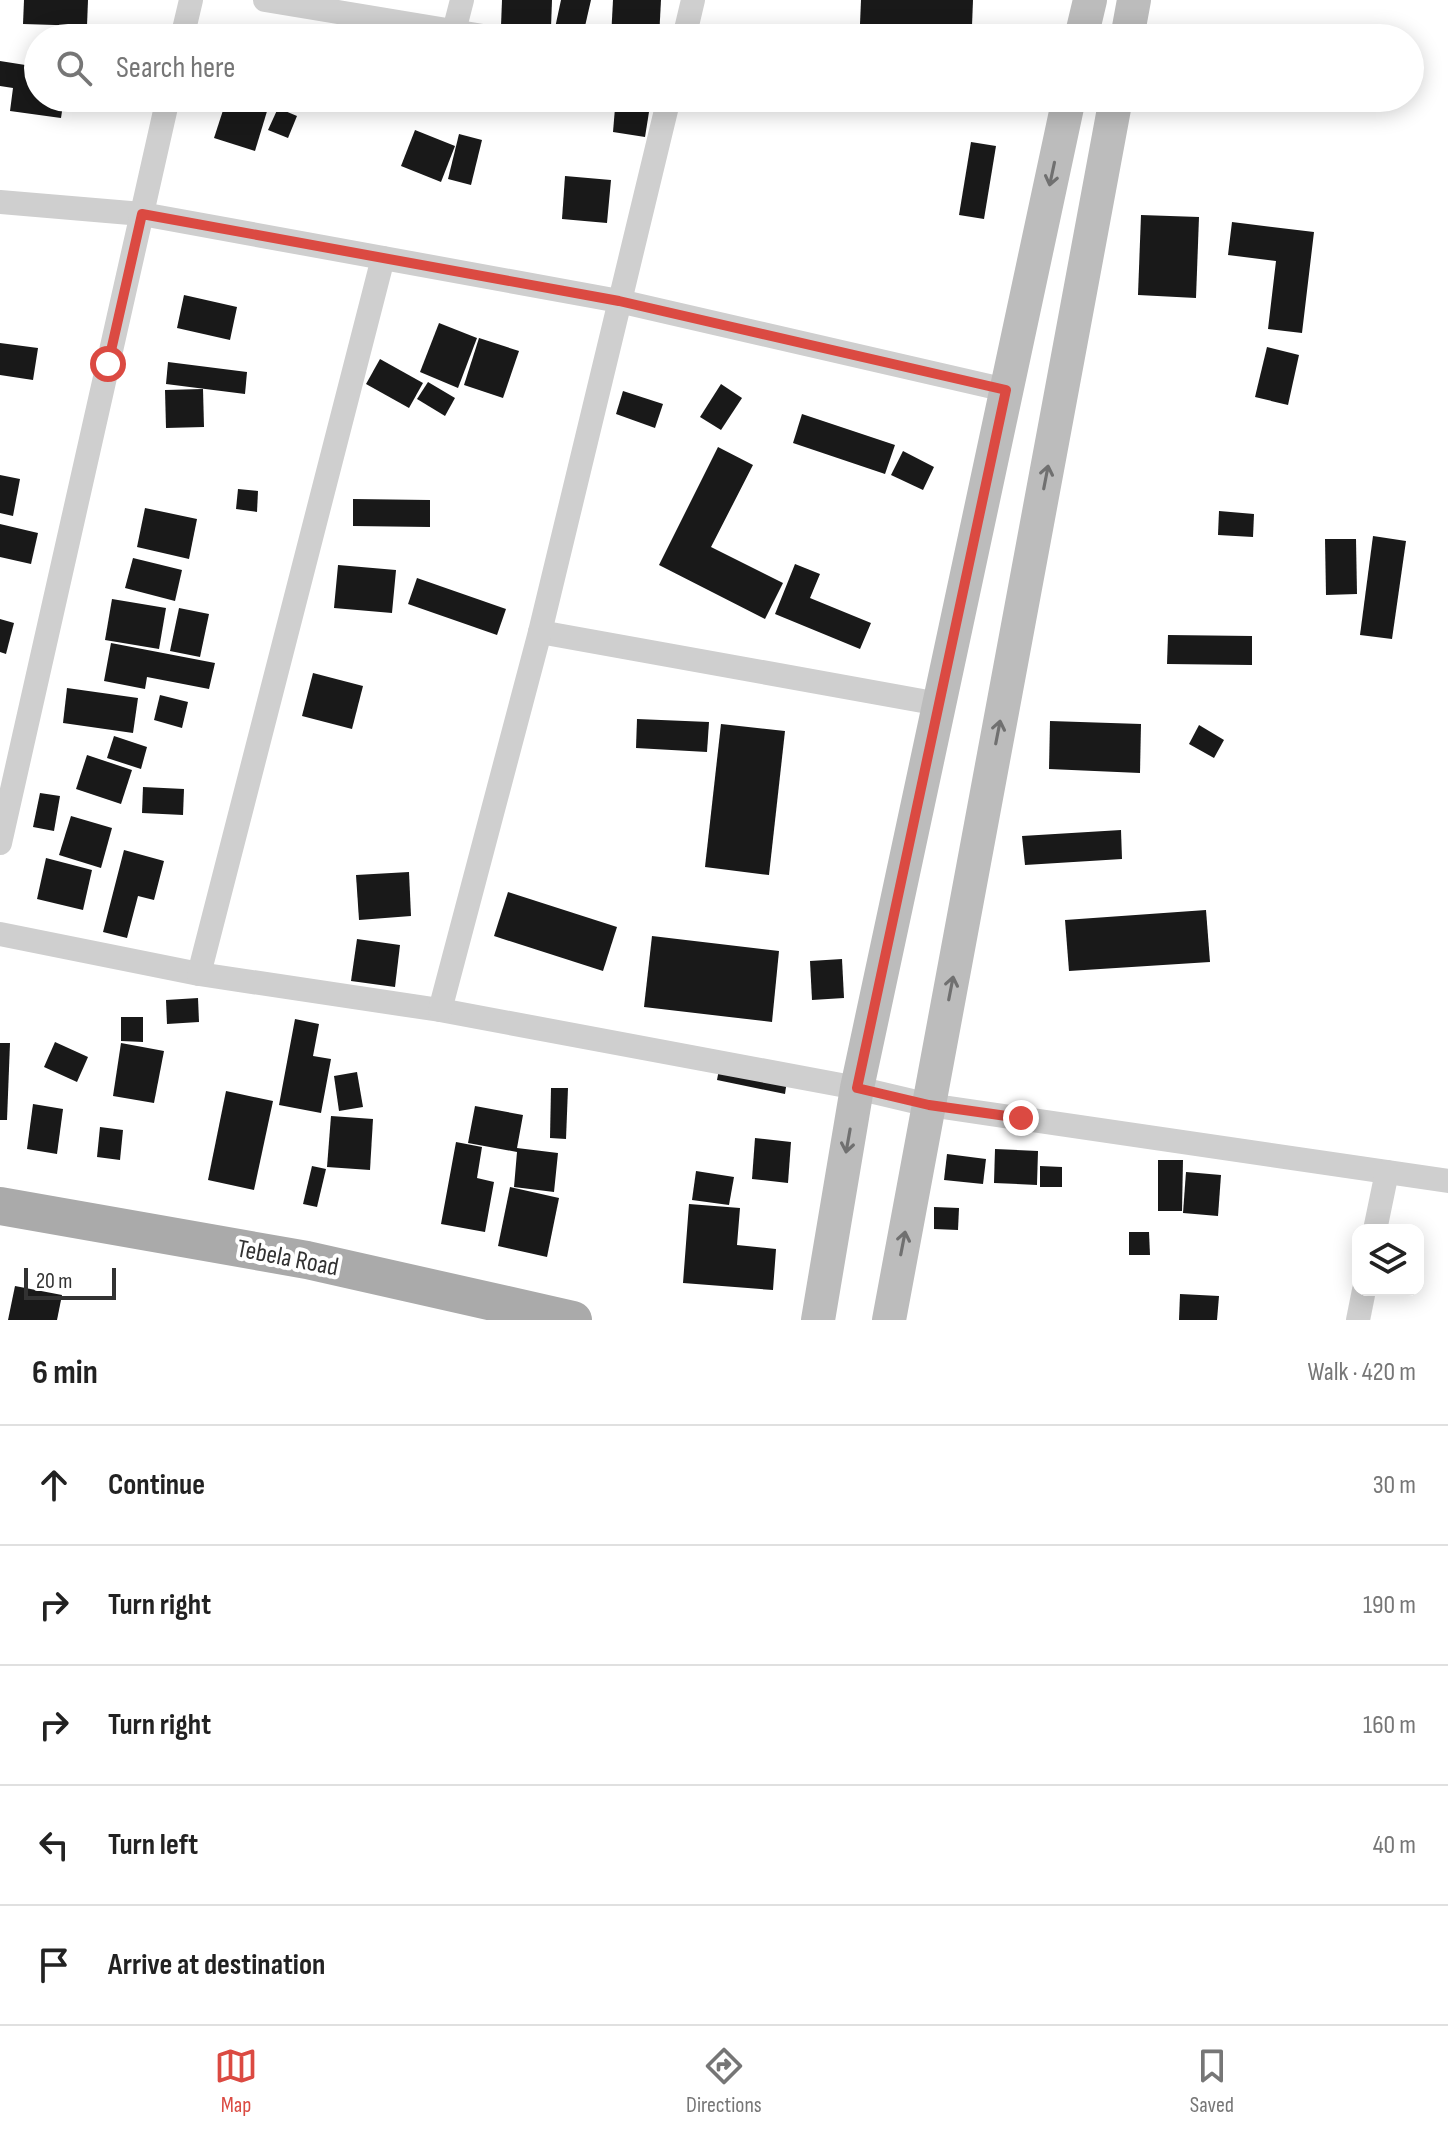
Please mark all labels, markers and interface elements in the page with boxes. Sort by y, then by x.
search box [24,24,1424,112]
icon: search [52,46,96,90]
text: Search here [116,50,235,86]
one-way arrow [1044,161,1059,187]
route start [90,346,126,382]
one-way arrow [1039,464,1054,490]
one-way arrow [992,720,1007,745]
one-way arrow [944,976,959,1001]
route end [1003,1100,1039,1136]
one-way arrow [840,1128,855,1153]
map controls [1352,1224,1424,1296]
button: layers [1352,1224,1424,1296]
one-way arrow [896,1231,911,1257]
street label: Tebela Road [234,1233,341,1283]
scale bar [24,1264,116,1300]
text: 20 m [36,1268,73,1295]
text: 6 min [32,1352,98,1393]
text: Walk · 420 m [1307,1357,1416,1388]
icon: ahead [32,1463,76,1507]
text: Continue [108,1467,205,1503]
text: 30 m [1373,1470,1416,1501]
icon: right [32,1583,76,1627]
text: Turn right [108,1587,211,1623]
text: 190 m [1363,1590,1416,1621]
icon: right [32,1703,76,1747]
text: Turn right [108,1707,211,1743]
text: 160 m [1363,1710,1416,1741]
icon: left [32,1823,76,1867]
text: Turn left [108,1827,198,1863]
text: 40 m [1373,1830,1416,1861]
icon: arrive [32,1943,76,1987]
text: Arrive at destination [108,1947,325,1983]
tab: Map [214,2044,258,2119]
tab: Directions [686,2044,762,2119]
tab: Saved [1190,2044,1234,2119]

